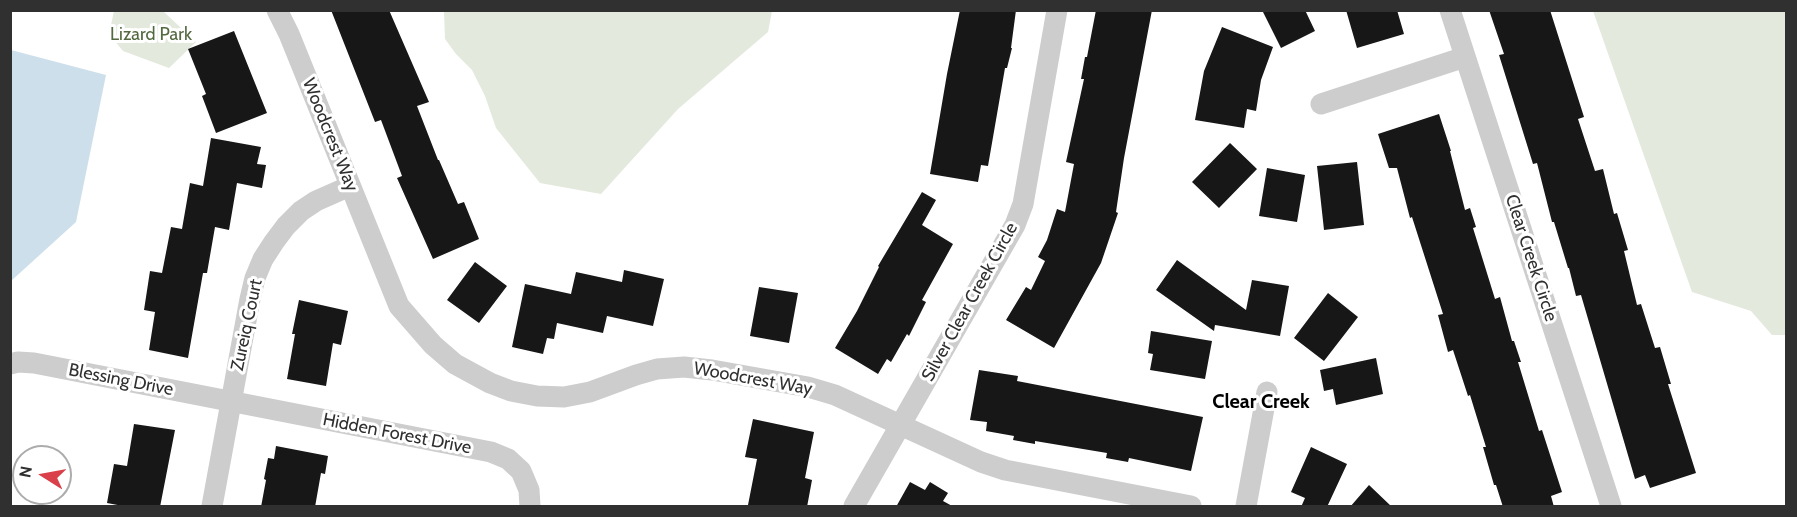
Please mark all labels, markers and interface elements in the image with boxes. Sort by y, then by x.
park label: Lizard Park [110,24,192,46]
street label: Woodcrest Way [297,75,363,195]
street label: Clear Creek Circle [1500,192,1562,324]
street label: Silver Clear Creek Circle [917,219,1023,385]
street label: Zureiq Court [227,277,267,373]
street label: Woodcrest Way [692,358,814,400]
street label: Blessing Drive [67,359,175,401]
district label: Clear Creek [1212,390,1310,414]
street label: Hidden Forest Drive [321,409,473,459]
north arrow [12,445,72,505]
text: N [15,464,36,479]

